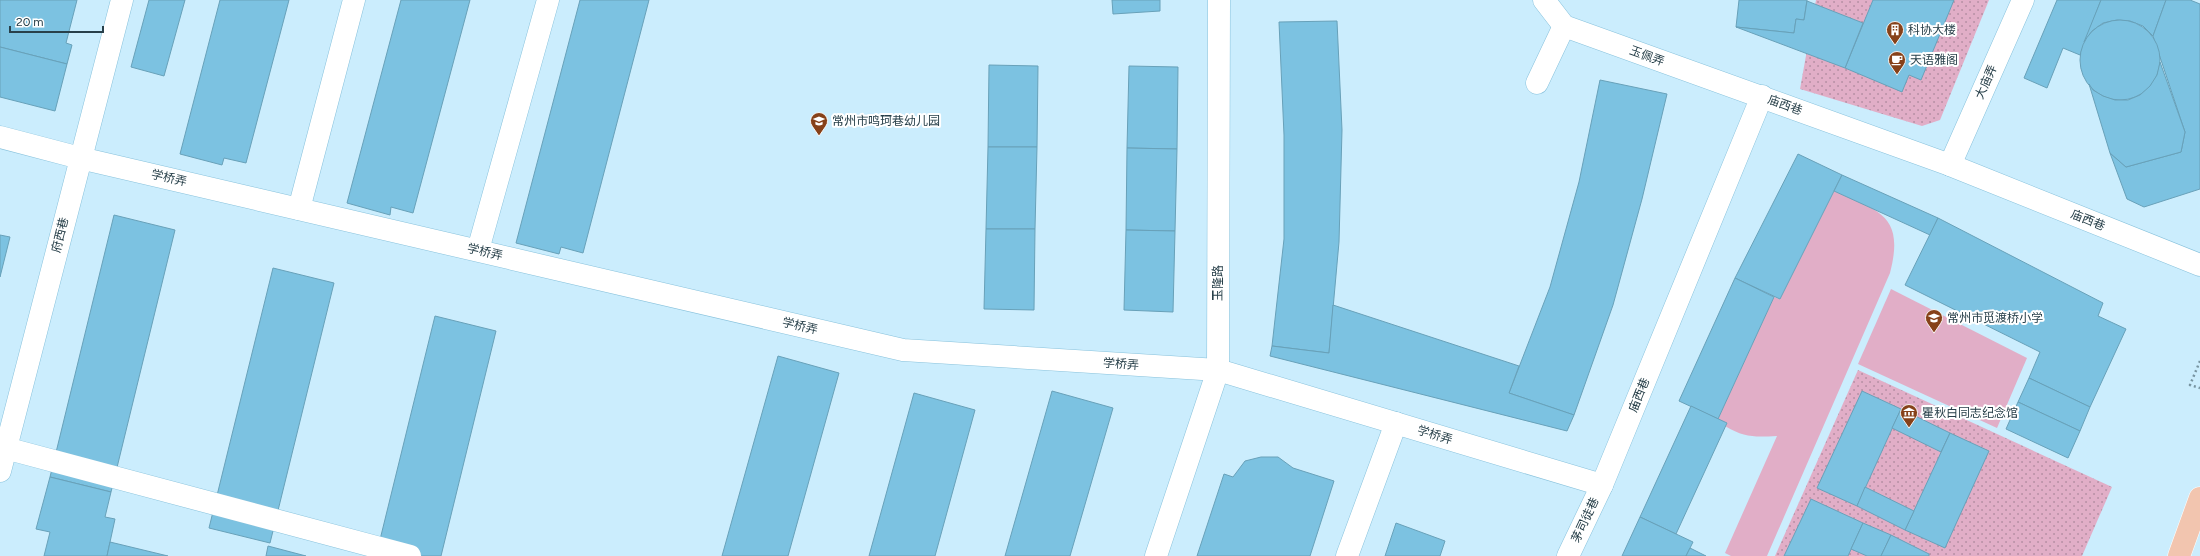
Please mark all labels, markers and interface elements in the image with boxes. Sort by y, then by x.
scale bar [10,8,103,34]
text: 20 m [16,15,44,29]
building icon: 科协大楼 [1885,20,1905,45]
place label: 科协大楼 [1908,23,1956,37]
street label: 玉佩弄 [1628,43,1666,69]
cafe icon: 天语雅阁 [1887,50,1907,75]
place label: 天语雅阁 [1910,53,1958,67]
street label: 大庙弄 [1972,63,2000,101]
street label: 庙西巷 [1766,92,1804,118]
school or university icon: 常州市鸣珂巷幼儿园 [809,111,829,136]
place label: 常州市鸣珂巷幼儿园 [832,114,940,128]
street label: 学桥弄 [150,167,188,189]
street label: 庙西巷 [2069,207,2107,233]
street label: 府西巷 [49,216,71,254]
street label: 学桥弄 [466,241,504,263]
street label: 玉隆路 [1211,265,1225,301]
school or university icon: 常州市觅渡桥小学 [1924,308,1944,333]
place label: 常州市觅渡桥小学 [1947,311,2043,325]
street label: 学桥弄 [781,315,819,337]
street label: 学桥弄 [1103,356,1139,372]
street label: 庙西巷 [1626,376,1652,414]
museum icon: 瞿秋白同志纪念馆 [1899,403,1919,428]
place label: 瞿秋白同志纪念馆 [1922,406,2018,420]
street label: 学桥弄 [1416,423,1454,447]
street label: 茅司徒巷 [1569,495,1601,545]

